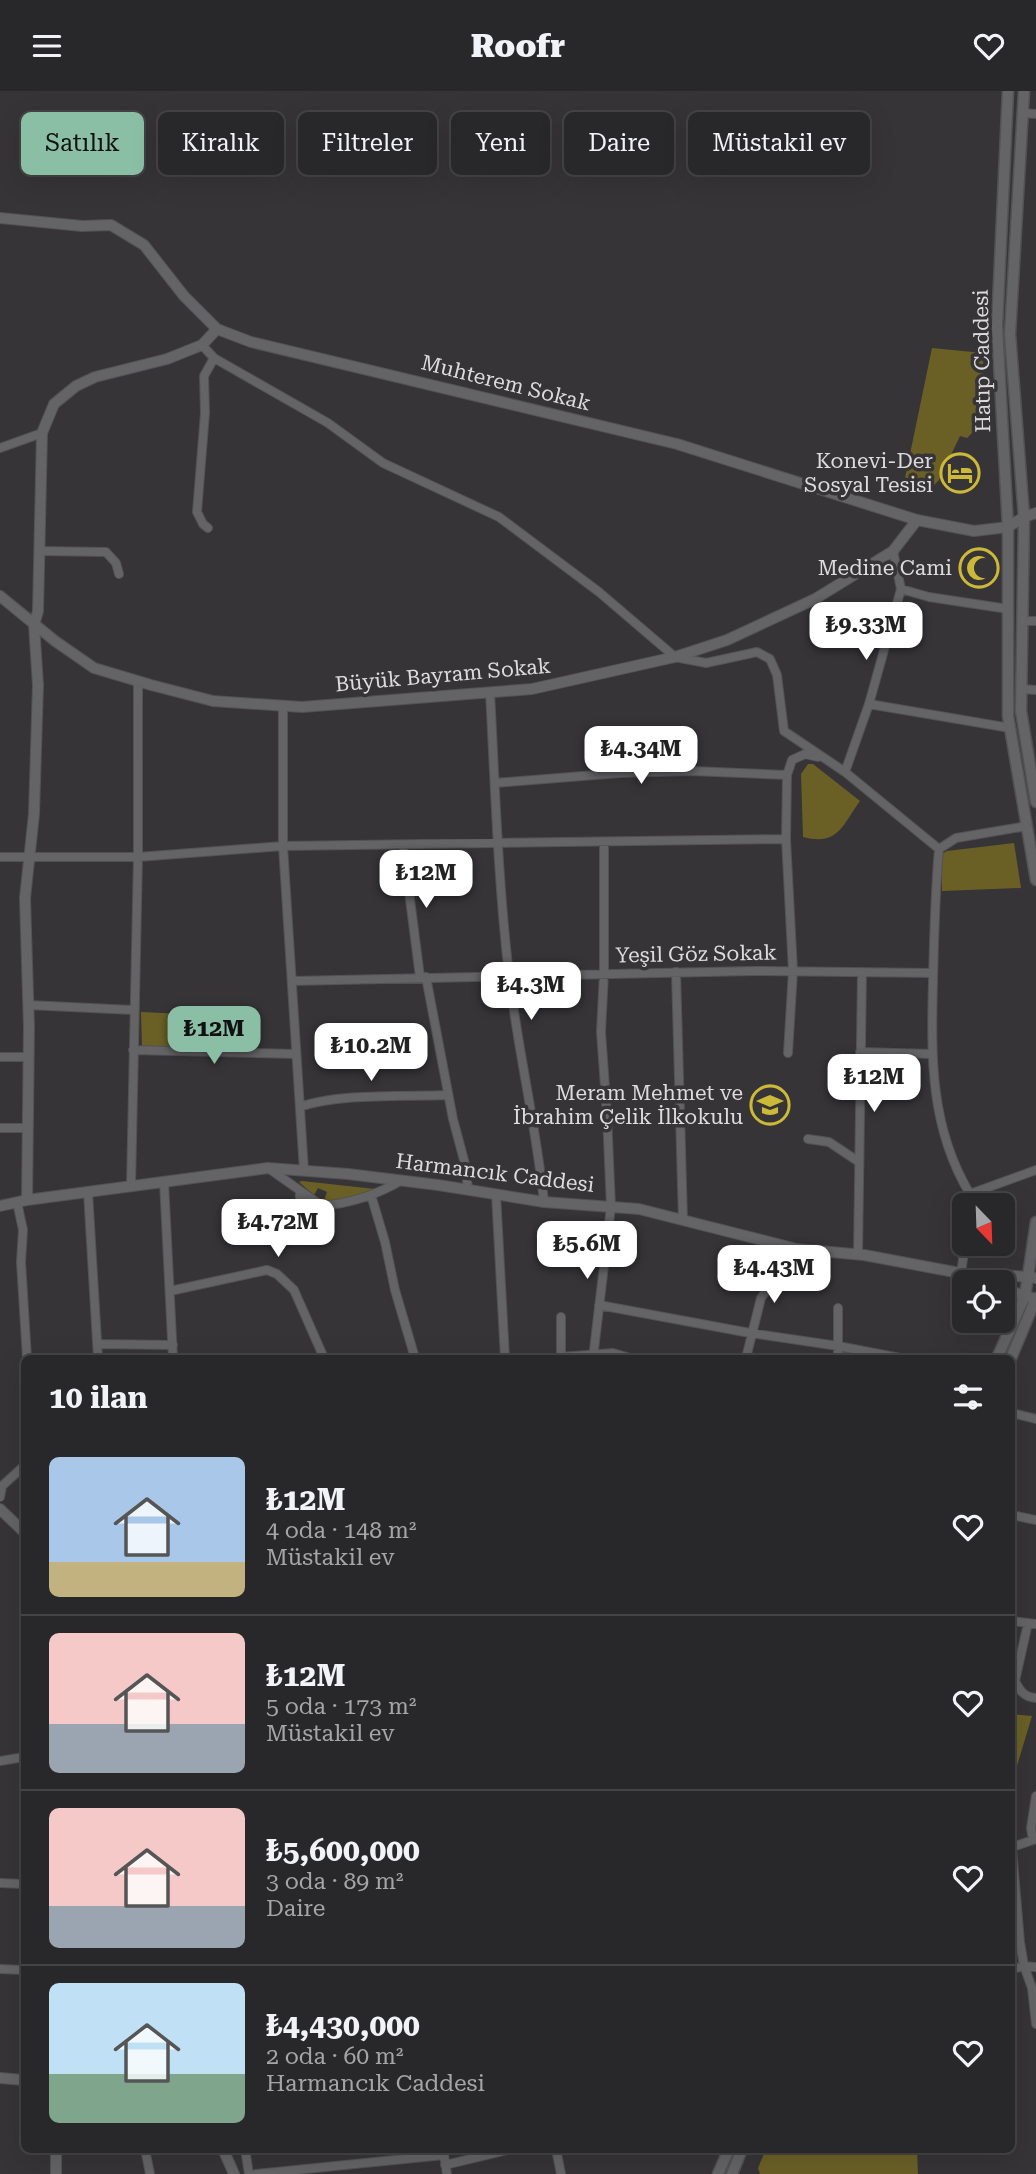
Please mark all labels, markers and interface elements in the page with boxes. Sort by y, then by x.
icon: menu [28,27,66,65]
text: Roofr [471,27,565,65]
icon: heart [970,27,1008,65]
chip: Satılık [21,112,144,175]
chip: Kiralık [158,112,284,175]
chip: Filtreler [298,112,437,175]
chip: Yeni [451,112,550,175]
chip: Daire [564,112,674,175]
chip: Müstakil ev [688,112,870,175]
street label: Hatıp Caddesi [969,289,995,433]
street label: Muhterem Sokak [419,350,593,416]
place label: Konevi-Der Sosyal Tesisi [804,449,933,497]
hotel icon: Konevi-Der Sosyal Tesisi [939,452,981,494]
mosque icon: Medine Cami [958,547,1000,589]
place label: Medine Cami [818,556,952,580]
pin: ₺9.33M [809,603,923,662]
text: ₺9.33M [826,611,906,638]
street label: Büyük Bayram Sokak [334,654,552,696]
pin: ₺4.34M [584,727,698,786]
text: ₺4.34M [601,735,681,762]
pin: ₺12M [385,851,467,910]
text: ₺12M [396,859,456,886]
street label: Yeşil Göz Sokak [615,941,777,967]
pin: ₺4.3M [482,963,580,1022]
text: ₺4.3M [497,971,565,998]
pin: ₺12M [173,1007,255,1066]
text: ₺12M [184,1015,244,1042]
pin: ₺10.2M [314,1023,428,1083]
text: ₺10.2M [331,1032,411,1059]
pin: ₺12M [833,1055,915,1114]
text: ₺12M [844,1063,904,1090]
place label: Meram Mehmet ve İbrahim Çelik İlkokulu [513,1081,743,1129]
school or university icon: Meram Mehmet ve İbrahim Çelik İlkokulu [749,1084,791,1126]
street label: Harmancık Caddesi [394,1149,596,1197]
north arrow [952,1193,1015,1257]
map controls [952,1193,1015,1333]
pin: ₺4.72M [221,1199,335,1259]
text: ₺4.72M [238,1208,318,1235]
pin: ₺5.6M [538,1221,636,1281]
text: ₺5.6M [553,1230,621,1257]
pin: ₺4.43M [717,1245,831,1305]
text: ₺4.43M [734,1254,814,1281]
button: locate [952,1270,1015,1333]
icon: filters [949,1378,987,1416]
text: 10 ilan [49,1380,148,1415]
text: ₺12M [266,1482,345,1517]
icon: home [105,1485,189,1569]
icon: heart [949,1508,987,1546]
text: 4 oda · 148 m² [266,1517,416,1544]
text: Müstakil ev [266,1544,395,1571]
text: ₺12M [266,1658,345,1693]
icon: home [105,1661,189,1745]
icon: heart [949,1684,987,1722]
text: 5 oda · 173 m² [266,1693,416,1720]
text: Müstakil ev [266,1720,395,1747]
text: ₺5,600,000 [266,1833,420,1868]
icon: home [105,1836,189,1920]
icon: heart [949,1859,987,1897]
text: 3 oda · 89 m² [266,1868,404,1895]
text: Daire [266,1895,325,1922]
text: ₺4,430,000 [266,2008,420,2043]
icon: home [105,2011,189,2095]
icon: heart [949,2034,987,2072]
text: 2 oda · 60 m² [266,2043,404,2070]
text: Harmancık Caddesi [266,2070,485,2097]

